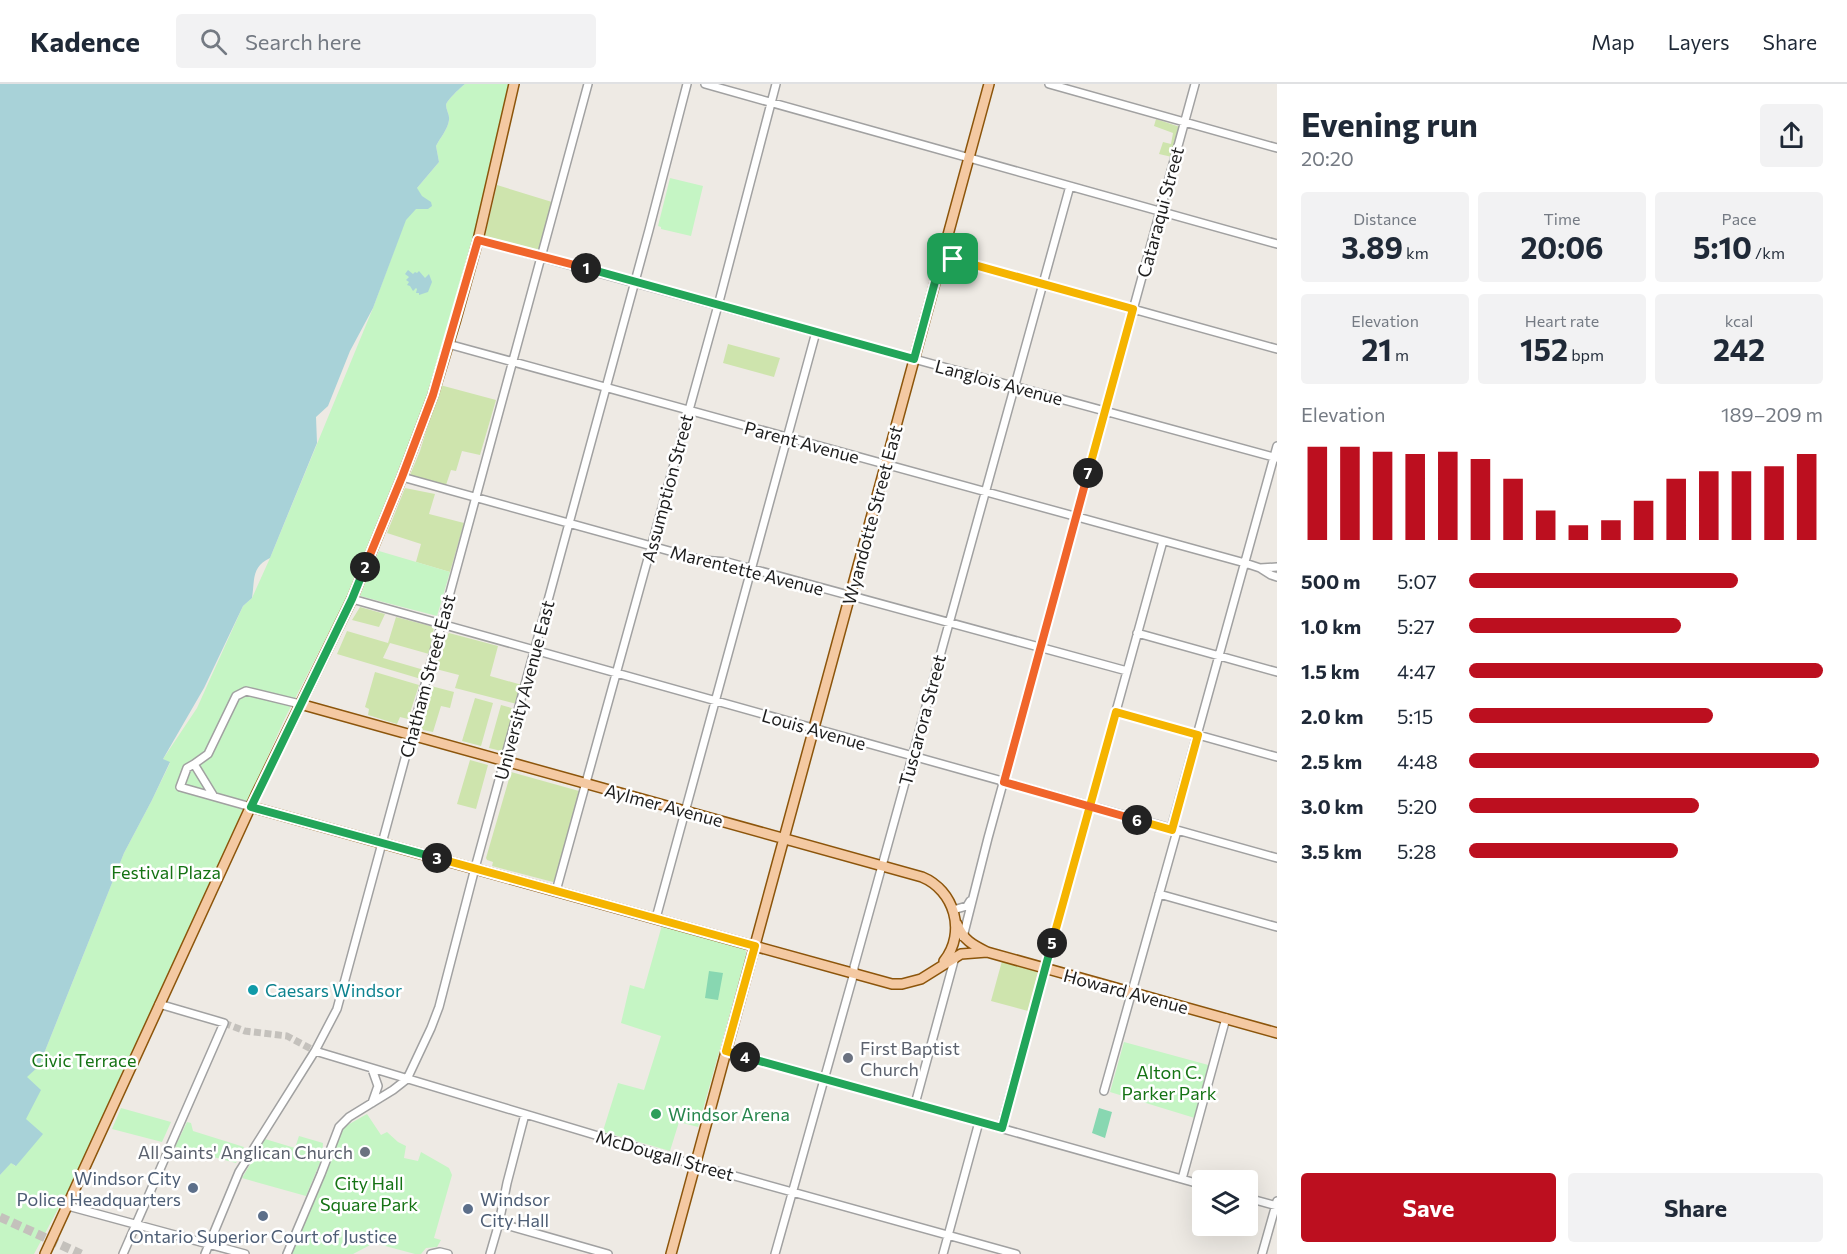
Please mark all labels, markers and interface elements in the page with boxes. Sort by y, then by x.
search box [176,14,596,68]
text: Kadence [30,24,140,58]
icon: search [197,25,230,58]
text: Search here [245,28,361,55]
text: Map [1591,29,1635,54]
text: Layers [1668,29,1730,54]
text: Share [1763,29,1817,54]
text: Evening run [1301,103,1478,144]
button: share [1760,104,1823,167]
street label: Cataraqui Street [1132,144,1188,280]
text: 20:20 [1301,146,1354,170]
text: Distance [1353,209,1417,228]
text: Time [1544,209,1580,228]
text: Pace [1722,209,1756,228]
text: 3.89 [1341,228,1403,265]
text: 20:06 [1520,228,1604,265]
text: 5:10 [1693,228,1752,265]
pin [927,233,978,284]
icon: arrive [936,242,969,275]
text: km [1403,243,1429,262]
text: /km [1752,243,1785,262]
pin: 1 [571,253,601,283]
text: 1 [582,258,590,277]
text: Elevation [1351,311,1419,330]
text: Heart rate [1525,311,1599,330]
text: kcal [1725,311,1753,330]
text: 21 [1361,330,1392,367]
text: 152 [1520,330,1568,367]
text: 242 [1713,330,1765,367]
text: m [1392,345,1409,364]
text: bpm [1568,345,1604,364]
street label: Langlois Avenue [933,354,1065,410]
text: Elevation [1301,402,1386,426]
text: 189–209 m [1721,402,1823,426]
street label: Assumption Street [637,412,697,564]
street label: Parent Avenue [742,416,862,468]
street label: Wyandotte Street East [837,423,907,607]
pin: 7 [1073,458,1103,488]
text: 7 [1084,463,1092,482]
street label: Marentette Avenue [668,540,826,600]
pin: 2 [350,552,380,582]
text: 2 [360,557,370,576]
text: 500 m [1301,569,1361,593]
text: 5:07 [1397,569,1437,593]
street label: Chatham Street East [395,592,459,760]
street label: University Avenue East [489,598,559,782]
text: 1.0 km [1301,614,1361,638]
text: 5:27 [1397,614,1435,638]
street label: Tuscarora Street [894,652,950,788]
text: 1.5 km [1301,659,1360,683]
text: 4:47 [1397,659,1436,683]
street label: Louis Avenue [759,704,869,754]
text: 2.0 km [1301,704,1363,728]
text: 5:15 [1397,704,1433,728]
text: 2.5 km [1301,749,1362,773]
text: 4:48 [1397,749,1438,773]
street label: Aylmer Avenue [602,779,726,831]
text: 3.0 km [1301,794,1363,818]
text: 5:20 [1397,794,1437,818]
pin: 6 [1122,805,1152,835]
text: 6 [1132,810,1142,829]
text: 3.5 km [1301,839,1362,863]
text: 5:28 [1397,839,1436,863]
pin: 3 [422,843,452,873]
text: 3 [432,848,442,867]
park label: Festival Plaza [111,861,221,883]
pin: 5 [1037,928,1067,958]
text: 5 [1047,933,1057,952]
street label: Howard Avenue [1061,964,1191,1018]
place label: Caesars Windsor [265,979,402,1001]
marker: Caesars Windsor [246,983,260,997]
place label: First Baptist Church [860,1037,960,1080]
pin: 4 [730,1042,760,1072]
text: 4 [740,1047,750,1066]
park label: Civic Terrace [32,1049,136,1071]
marker: First Baptist Church [841,1051,855,1065]
park label: Alton C. Parker Park [1121,1061,1217,1104]
place label: Windsor Arena [668,1103,790,1125]
marker: Windsor Arena [649,1107,663,1121]
street label: McDougall Street [593,1125,737,1185]
place label: All Saints' Anglican Church [138,1141,353,1163]
marker: All Saints' Anglican Church [358,1145,372,1159]
place label: Windsor City Police Headquarters [16,1167,181,1210]
map controls [1192,1170,1258,1236]
button: layers [1192,1170,1258,1236]
park label: City Hall Square Park [320,1172,418,1215]
button: Save [1301,1173,1556,1242]
button: Share [1568,1173,1823,1242]
marker: Windsor City Police Headquarters [186,1181,200,1195]
place label: Windsor City Hall [480,1188,550,1231]
marker: Windsor City Hall [461,1202,475,1216]
marker: Ontario Superior Court of Justice [256,1209,270,1223]
place label: Ontario Superior Court of Justice [129,1225,397,1247]

